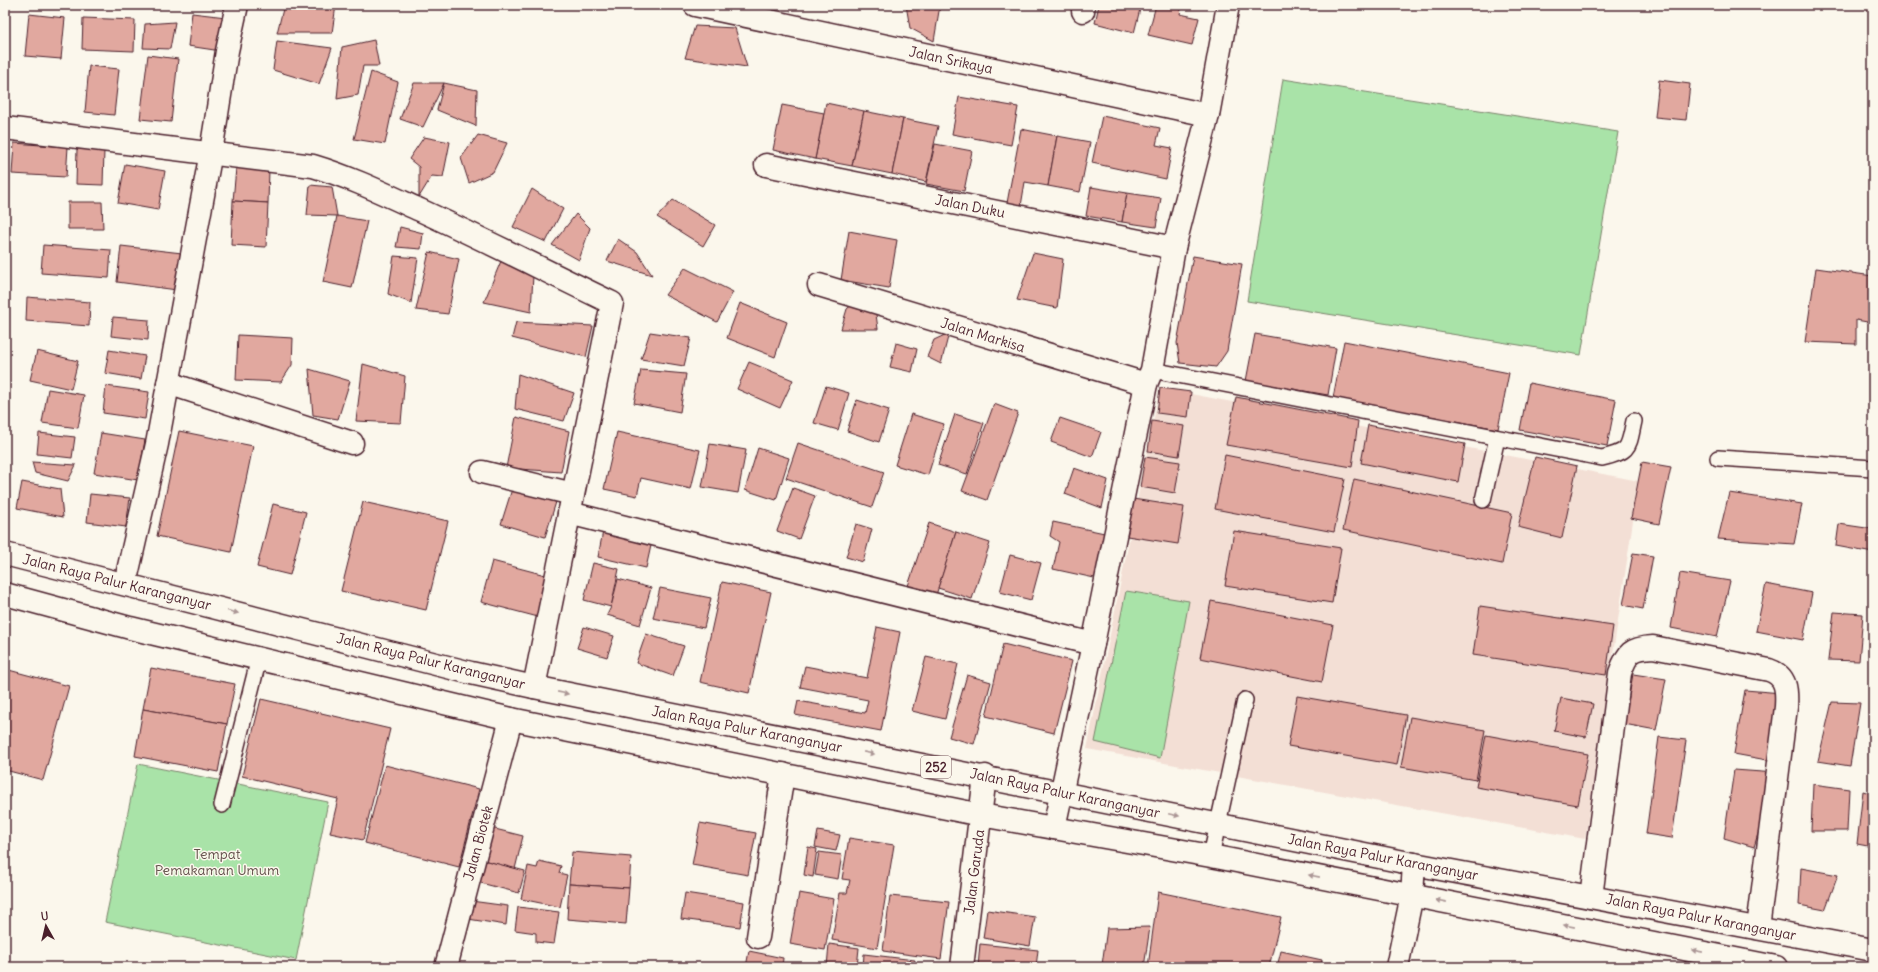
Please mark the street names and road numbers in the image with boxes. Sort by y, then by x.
street label: Jalan Srikaya [907,42,995,78]
street label: Jalan Duku [933,190,1007,222]
street label: Jalan Markisa [939,314,1027,356]
street label: Jalan Raya Palur Karanganyar [21,550,213,614]
street label: Jalan Raya Palur Karanganyar [335,629,527,693]
street label: Jalan Raya Palur Karanganyar [650,702,844,756]
road number: 252 [921,756,951,778]
street label: Jalan Raya Palur Karanganyar [968,764,1162,822]
street label: Jalan Biotek [459,803,497,883]
street label: Jalan Garuda [960,828,988,916]
street label: Jalan Raya Palur Karanganyar [1286,830,1480,884]
street label: Jalan Raya Palur Karanganyar [1604,890,1798,944]

